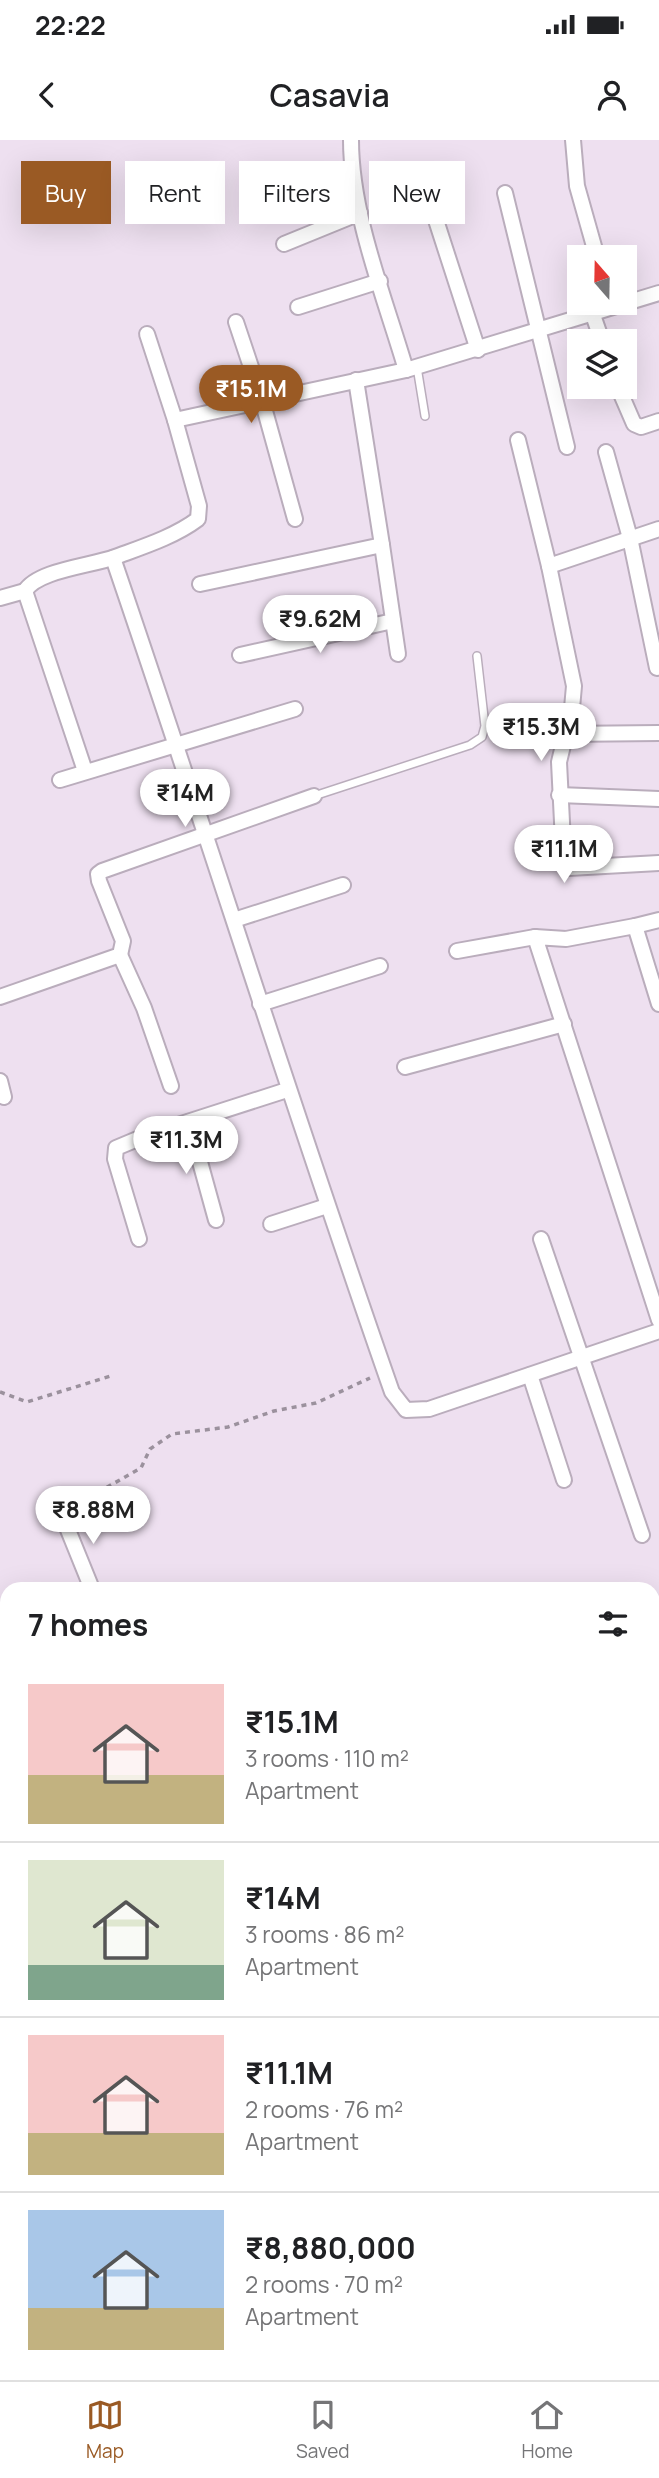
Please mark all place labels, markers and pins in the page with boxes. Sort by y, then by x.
pin: ₹15.1M [194,366,308,425]
pin: ₹9.62M [263,596,377,655]
pin: ₹15.3M [484,704,598,763]
pin: ₹14M [144,770,226,829]
pin: ₹11.1M [507,826,621,885]
pin: ₹11.3M [129,1116,243,1176]
pin: ₹8.88M [36,1486,150,1546]

